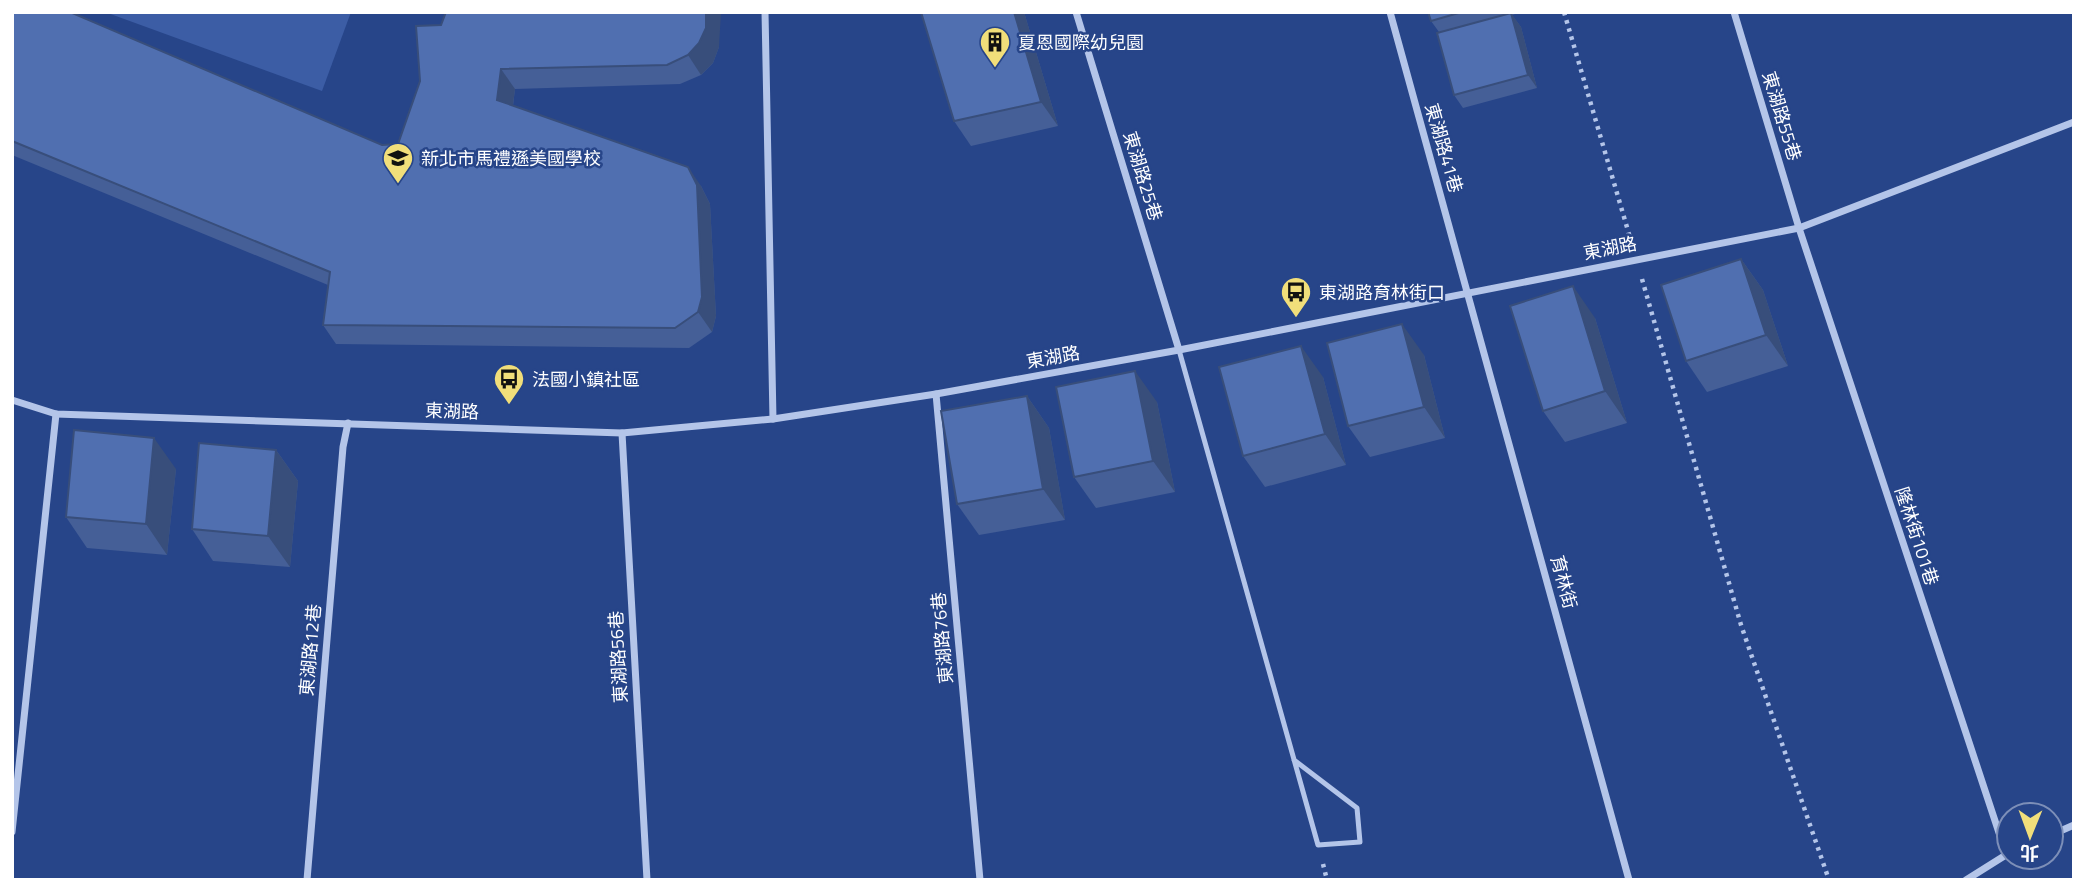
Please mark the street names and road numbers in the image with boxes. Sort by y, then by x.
street label: 東湖路55巷 [1756,68,1808,164]
street label: 東湖路41巷 [1418,100,1470,196]
street label: 東湖路25巷 [1117,128,1169,224]
street label: 東湖路 [1581,230,1639,266]
street label: 東湖路 [1024,339,1082,375]
street label: 東湖路 [425,397,479,425]
street label: 隆林街101巷 [1888,483,1946,589]
street label: 育林街 [1544,552,1584,612]
street label: 東湖路76巷 [925,591,959,685]
street label: 東湖路12巷 [293,603,327,697]
street label: 東湖路56巷 [602,610,634,704]

